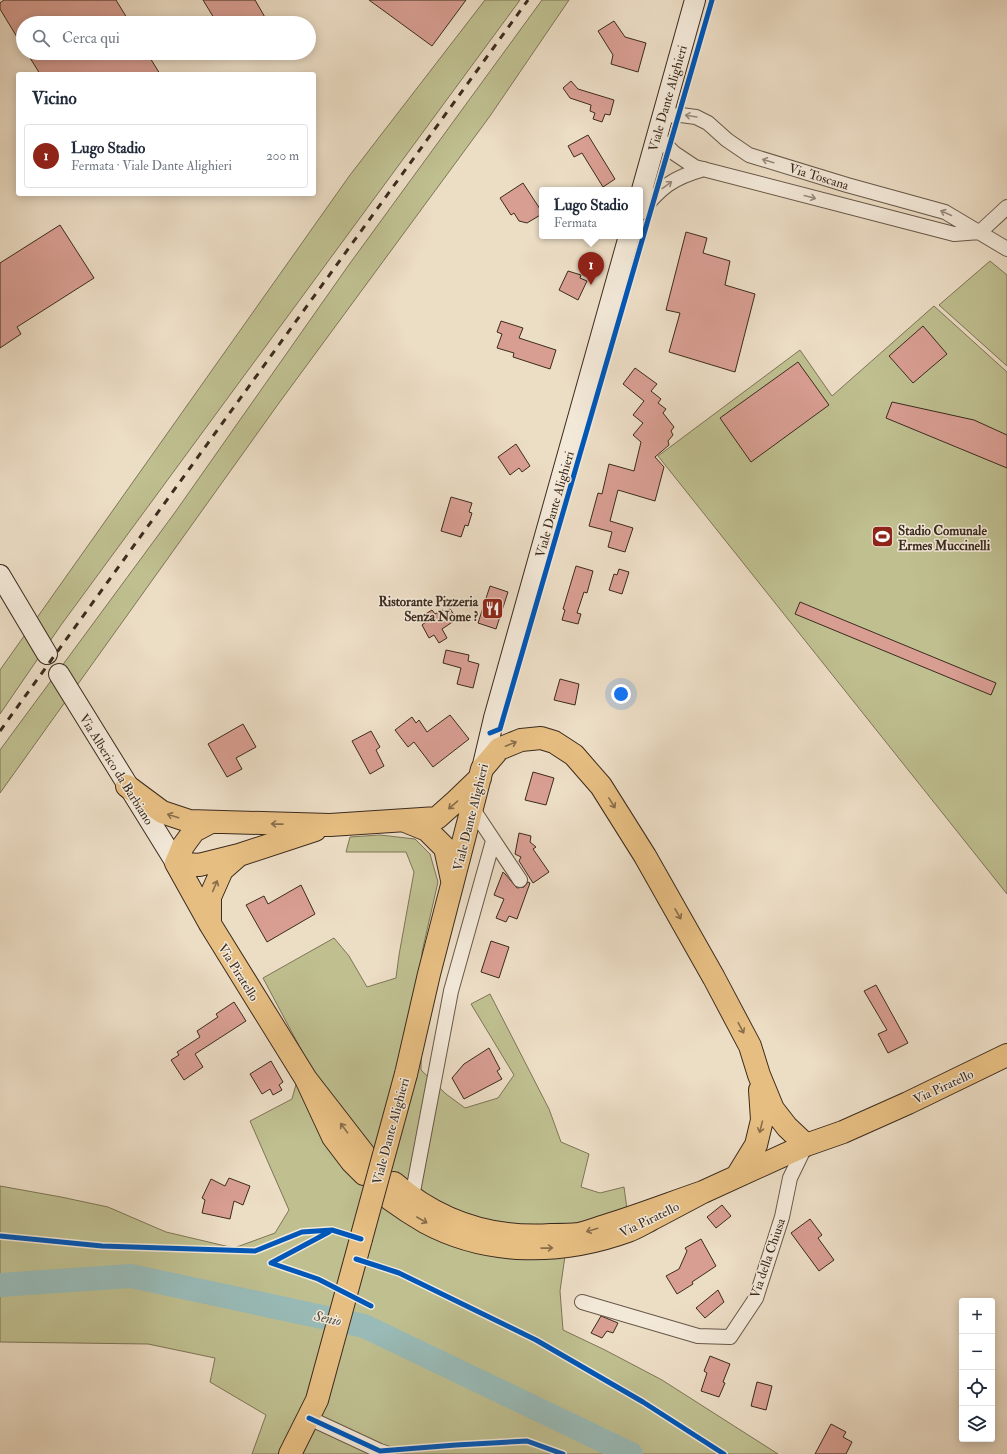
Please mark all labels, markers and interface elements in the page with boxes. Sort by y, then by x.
search box [16,16,316,60]
icon: search [30,27,52,49]
text: Cerca qui [62,29,120,48]
street label: Viale Dante Alighieri [645,43,691,153]
text: Vicino [32,88,77,109]
one-way arrow [684,112,697,120]
text: Lugo Stadio [71,139,145,158]
text: 1 [44,148,48,164]
text: 200 m [266,148,299,164]
one-way arrow [762,157,775,164]
text: Fermata · Viale Dante Alighieri [71,158,232,174]
street label: Via Toscana [787,160,851,194]
one-way arrow [661,181,672,189]
popup [539,187,643,239]
one-way arrow [803,194,816,201]
text: Lugo Stadio [554,196,628,215]
one-way arrow [940,209,952,216]
text: Fermata [554,215,597,231]
pin: 1 [578,252,604,285]
street label: Viale Dante Alighieri [532,449,578,559]
place label: Stadio Comunale Ermes Muccinelli [898,523,991,554]
sports icon: Stadio Comunale Ermes Muccinelli [869,524,895,550]
place label: Ristorante Pizzeria Senza Nome ? [378,594,479,625]
restaurant icon: Ristorante Pizzeria Senza Nome ? [480,595,506,621]
your location [611,684,631,704]
street label: Via Alberico da Barbiano [76,711,157,828]
one-way arrow [504,740,516,748]
street label: Viale Dante Alighieri [450,762,492,872]
one-way arrow [608,797,616,809]
one-way arrow [447,800,458,809]
one-way arrow [166,812,179,819]
one-way arrow [271,820,284,827]
one-way arrow [212,880,219,892]
one-way arrow [675,908,683,920]
street label: Via Piratello [214,941,262,1004]
one-way arrow [738,1022,745,1034]
street label: Via Piratello [911,1066,976,1108]
street label: Viale Dante Alighieri [369,1076,413,1186]
one-way arrow [756,1121,764,1134]
one-way arrow [340,1123,348,1134]
street label: Via Piratello [617,1199,682,1241]
street label: Via della Chiusa [747,1216,789,1300]
one-way arrow [416,1217,428,1224]
one-way arrow [586,1227,599,1234]
one-way arrow [540,1245,553,1252]
map controls [959,1298,995,1442]
button: + [959,1298,995,1334]
water label: Senio [312,1307,343,1330]
button: − [959,1334,995,1370]
button: locate [959,1370,995,1406]
button: layers [959,1406,995,1442]

